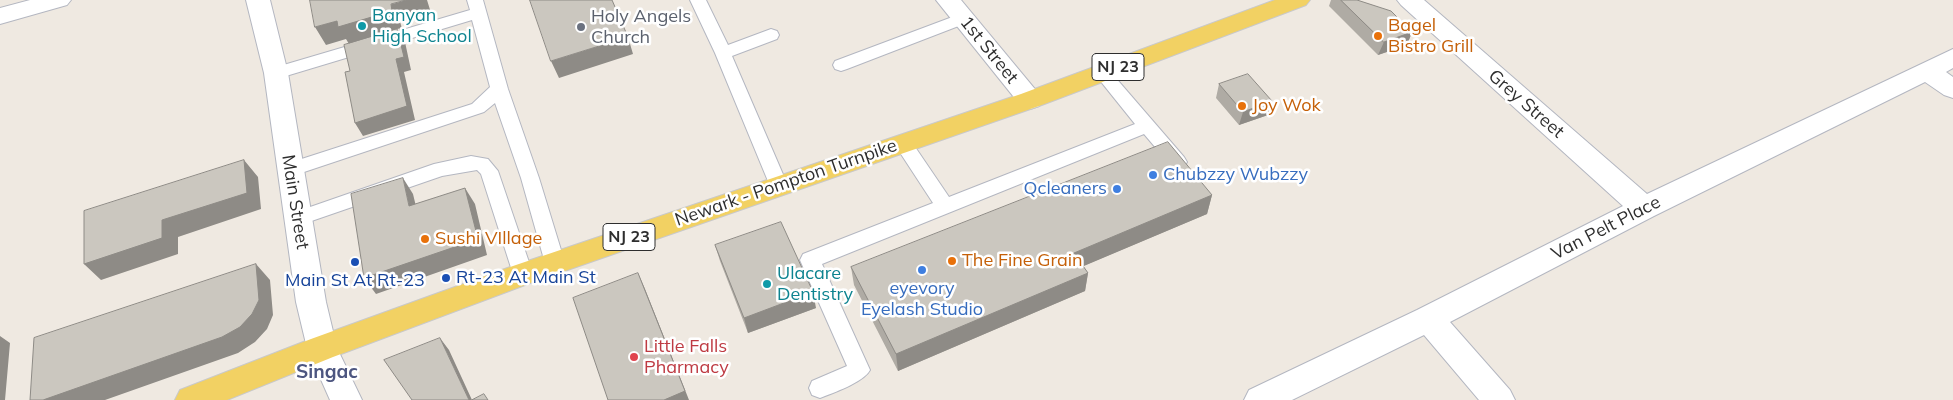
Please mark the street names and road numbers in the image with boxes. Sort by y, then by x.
street label: 1st Street [955,12,1023,88]
road number: NJ 23 [1092,54,1144,80]
street label: Grey Street [1484,65,1568,143]
street label: Newark - Pompton Turnpike [672,135,900,231]
street label: Main Street [277,153,313,251]
street label: Van Pelt Place [1548,191,1664,265]
road number: NJ 23 [603,223,655,250]

